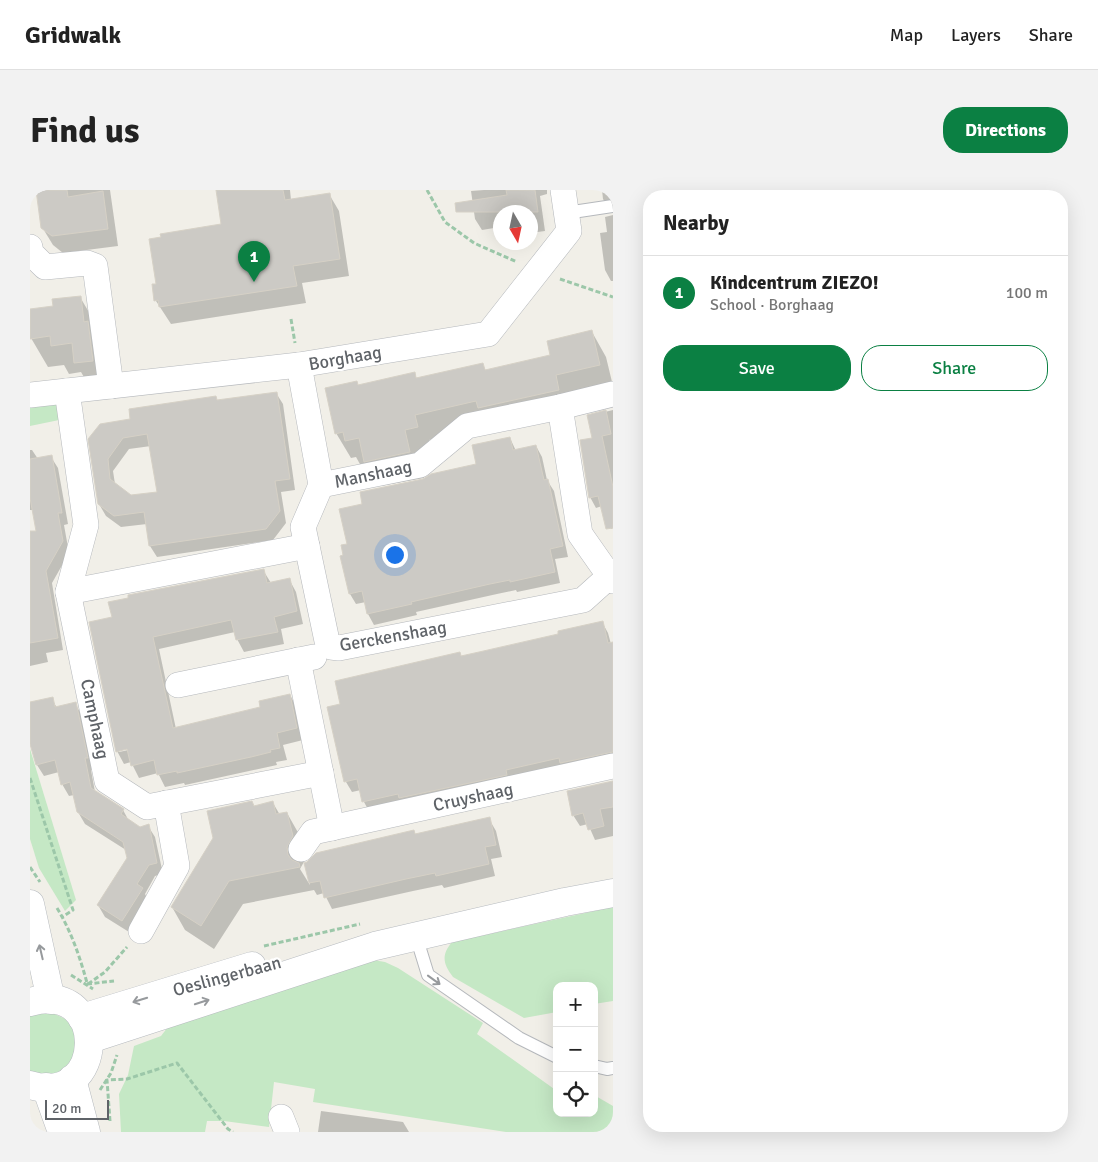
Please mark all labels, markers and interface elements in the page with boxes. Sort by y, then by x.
text: Gridwalk [25,20,121,50]
text: Map [890,24,923,46]
text: Layers [951,24,1001,46]
text: Share [1029,24,1073,46]
button: Directions [943,107,1068,153]
text: Find us [30,109,140,152]
north arrow [493,205,538,250]
text: Nearby [663,210,729,236]
pin: 1 [238,241,270,282]
text: Kindcentrum ZIEZO! [710,271,879,295]
text: 1 [675,283,683,303]
text: 100 m [1006,283,1048,303]
text: School · Borghaag [710,295,834,315]
street label: Borghaag [307,341,383,375]
button: Save [663,345,851,391]
button: Share [861,345,1048,391]
street label: Manshaag [332,455,414,493]
your location [382,542,408,568]
street label: Gerckenshaag [338,616,448,656]
street label: Camphaag [76,677,114,761]
street label: Cruyshaag [431,778,515,816]
one-way arrow [36,944,45,960]
street label: Oeslingerbaan [170,951,284,1001]
one-way arrow [427,974,440,985]
map controls [553,982,598,1117]
button: + [553,982,598,1027]
one-way arrow [133,996,149,1006]
one-way arrow [194,997,210,1006]
button: − [553,1027,598,1072]
button: locate [553,1072,598,1117]
scale bar [45,1097,109,1120]
text: 20 m [52,1100,81,1117]

